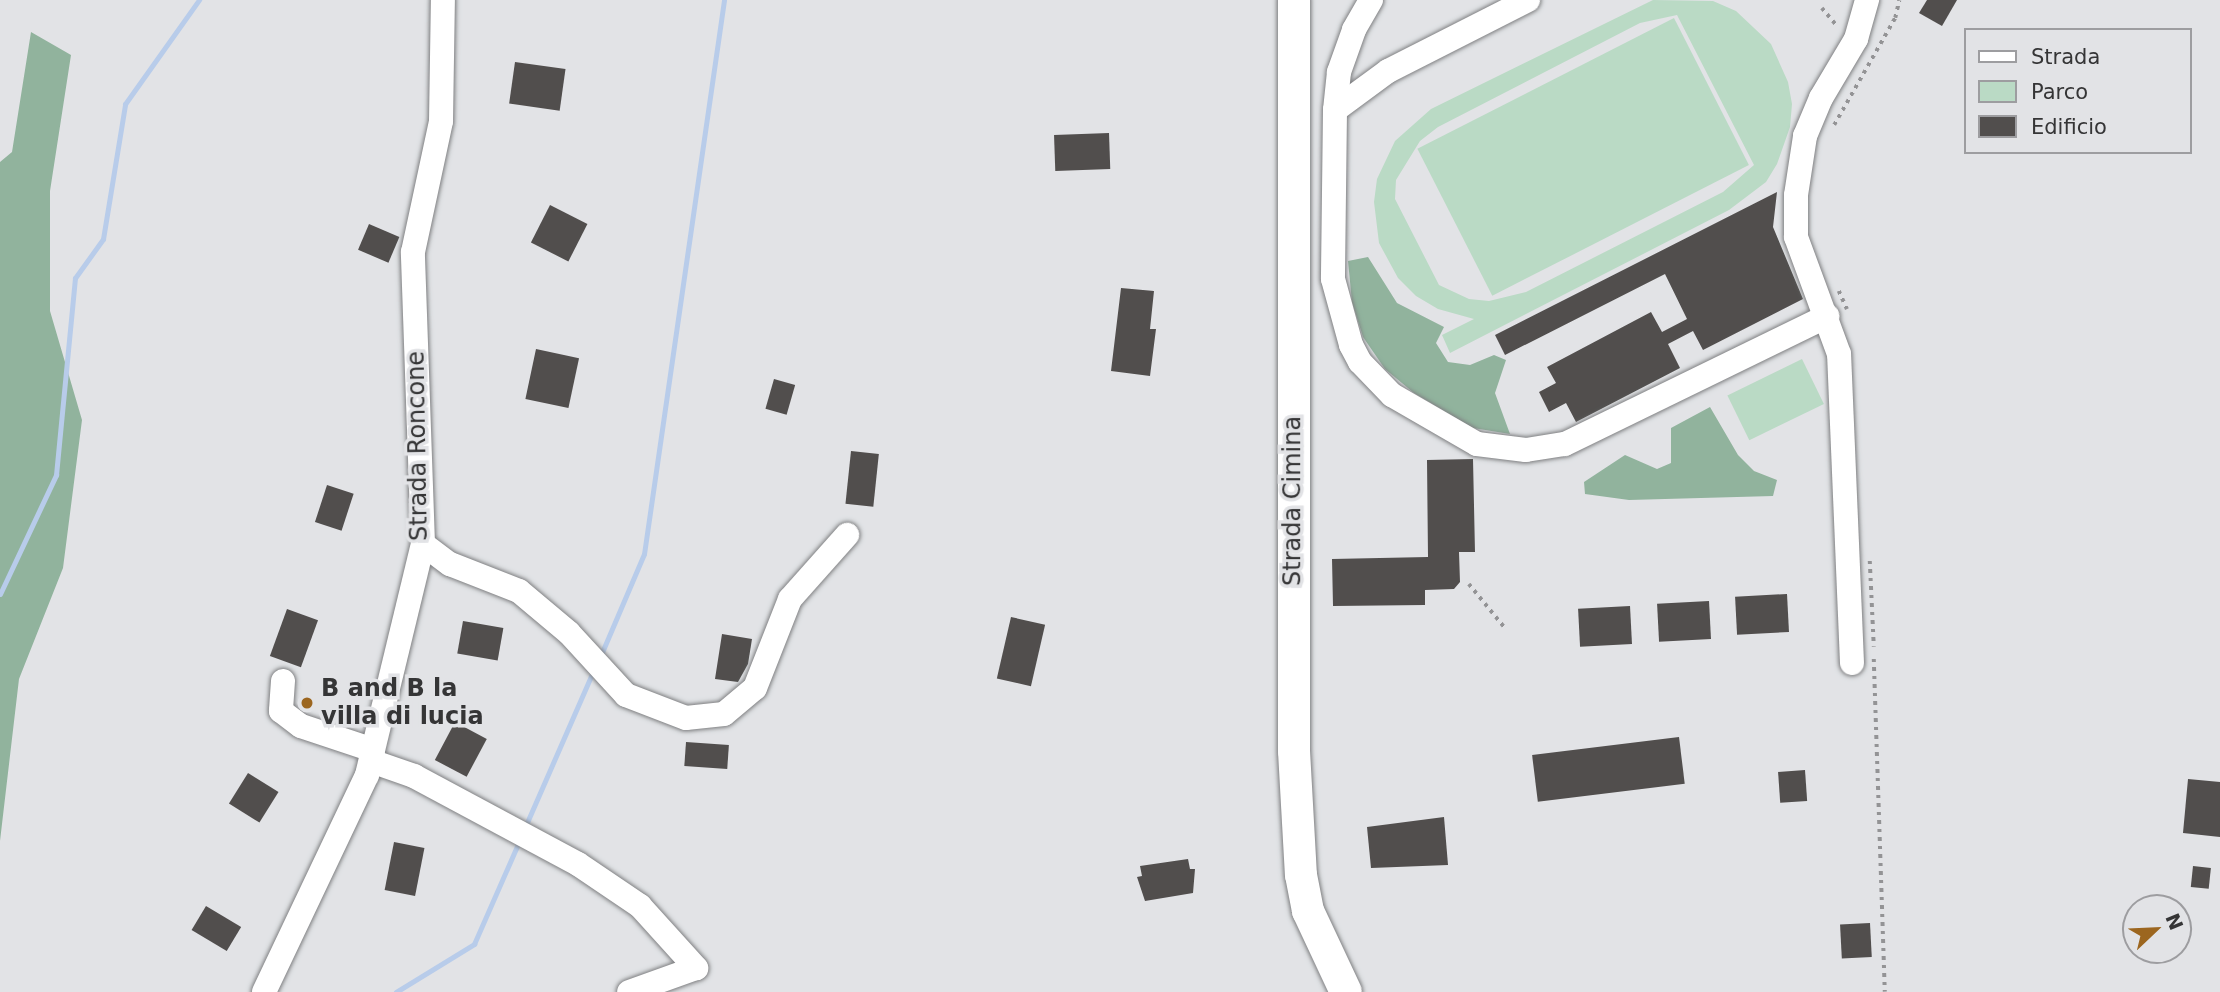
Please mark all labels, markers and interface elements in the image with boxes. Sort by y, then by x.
legend [1965,28,2192,154]
text: Strada [2031,45,2100,69]
text: Parco [2031,80,2088,104]
text: Edificio [2031,115,2107,139]
street label: Strada Roncone [402,351,434,541]
street label: Strada Cimina [1279,416,1307,586]
place label: B and B la villa di lucia [321,675,484,731]
marker: B and B la villa di lucia [299,695,315,711]
north arrow [2122,894,2192,964]
text: N [2161,910,2188,933]

